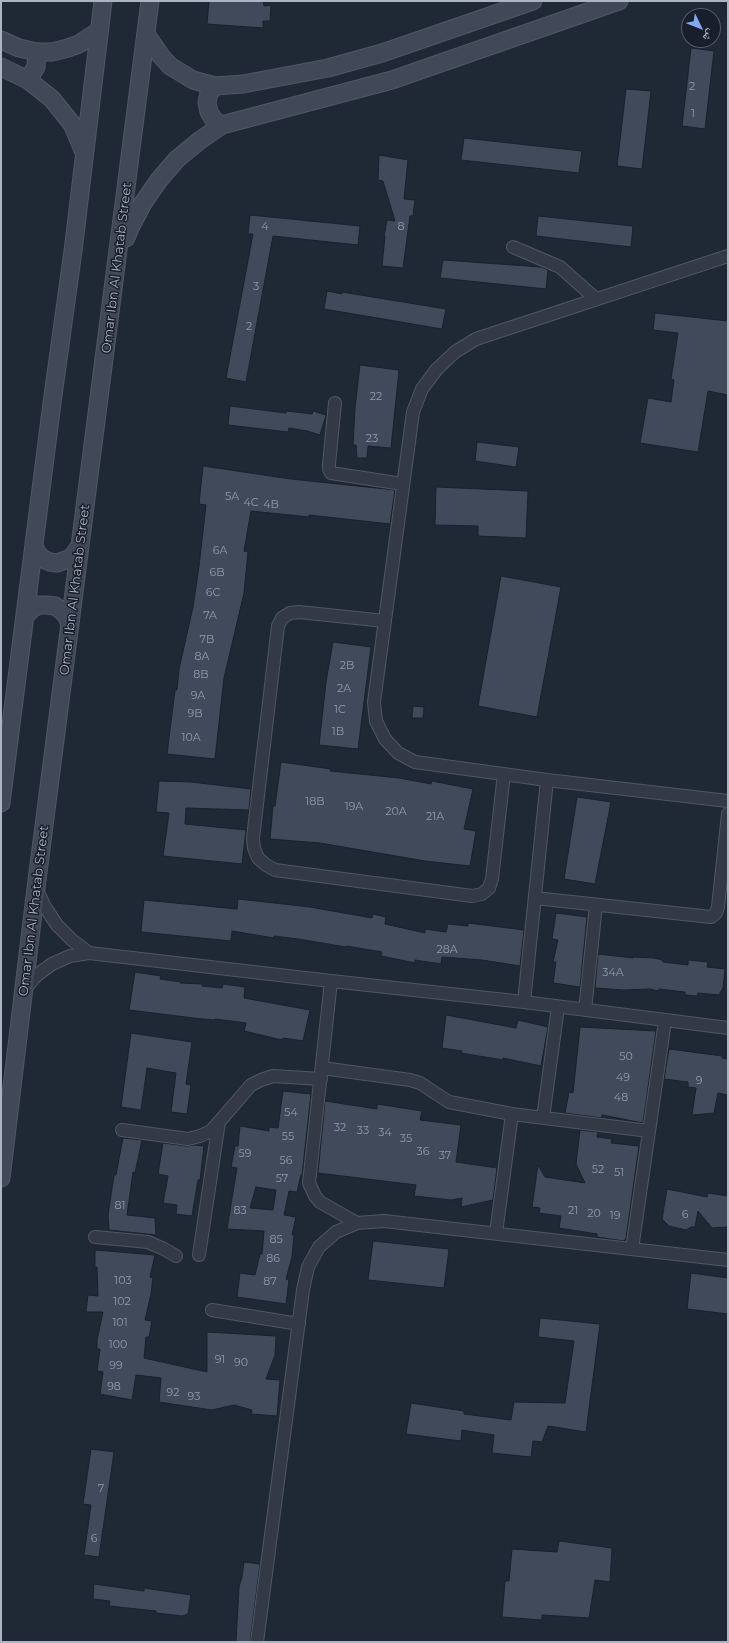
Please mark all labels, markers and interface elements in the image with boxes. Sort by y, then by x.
north arrow [681,8,721,48]
text: ش [700,26,718,45]
house number: 2 [689,80,695,94]
house number: 1 [691,107,695,121]
street label: Omar Ibn Al Khatab Street [99,182,135,354]
house number: 4 [261,220,269,234]
house number: 8 [397,220,405,234]
house number: 3 [253,280,259,294]
house number: 2 [246,320,252,334]
house number: 22 [370,390,382,404]
house number: 23 [366,432,378,446]
house number: 5A [225,490,239,504]
house number: 4C [243,496,259,510]
house number: 4B [263,498,279,512]
street label: Omar Ibn Al Khatab Street [57,504,93,676]
house number: 6A [213,544,227,558]
house number: 6B [210,566,224,580]
house number: 6C [206,586,220,600]
house number: 7A [203,609,217,623]
house number: 7B [200,633,214,647]
house number: 8A [195,650,209,664]
house number: 2B [340,659,354,673]
house number: 8B [193,668,209,682]
house number: 2A [337,682,351,696]
house number: 9A [191,689,205,703]
house number: 1C [334,703,346,717]
house number: 9B [188,707,202,721]
house number: 1B [332,725,344,739]
house number: 10A [181,731,201,745]
house number: 18B [305,795,325,809]
house number: 19A [345,800,363,814]
house number: 20A [385,805,407,819]
house number: 21A [426,810,444,824]
street label: Omar Ibn Al Khatab Street [16,825,52,997]
house number: 28A [436,943,458,957]
house number: 34A [602,966,624,980]
house number: 50 [619,1050,633,1064]
house number: 49 [616,1071,630,1085]
house number: 9 [696,1074,702,1088]
house number: 48 [614,1091,628,1105]
house number: 54 [284,1106,298,1120]
house number: 32 [334,1121,346,1135]
house number: 33 [357,1124,369,1138]
house number: 34 [378,1126,392,1140]
house number: 55 [282,1130,294,1144]
house number: 35 [400,1132,412,1146]
house number: 36 [417,1145,429,1159]
house number: 59 [239,1147,251,1161]
house number: 37 [439,1149,451,1163]
house number: 56 [280,1154,292,1168]
house number: 52 [592,1163,604,1177]
house number: 51 [614,1166,624,1180]
house number: 57 [276,1172,288,1186]
house number: 81 [115,1199,125,1213]
house number: 83 [233,1204,247,1218]
house number: 21 [568,1204,578,1218]
house number: 20 [587,1207,601,1221]
house number: 6 [682,1208,688,1222]
house number: 19 [610,1209,620,1223]
house number: 85 [269,1233,283,1247]
house number: 86 [266,1252,280,1266]
house number: 103 [114,1274,132,1288]
house number: 87 [263,1275,277,1289]
house number: 102 [113,1295,131,1309]
house number: 101 [112,1316,128,1330]
house number: 100 [109,1338,127,1352]
house number: 91 [215,1353,225,1367]
house number: 90 [234,1356,248,1370]
house number: 99 [109,1359,123,1373]
house number: 98 [107,1380,121,1394]
house number: 92 [167,1386,179,1400]
house number: 93 [188,1390,200,1404]
house number: 7 [98,1482,104,1496]
house number: 6 [91,1532,97,1546]

